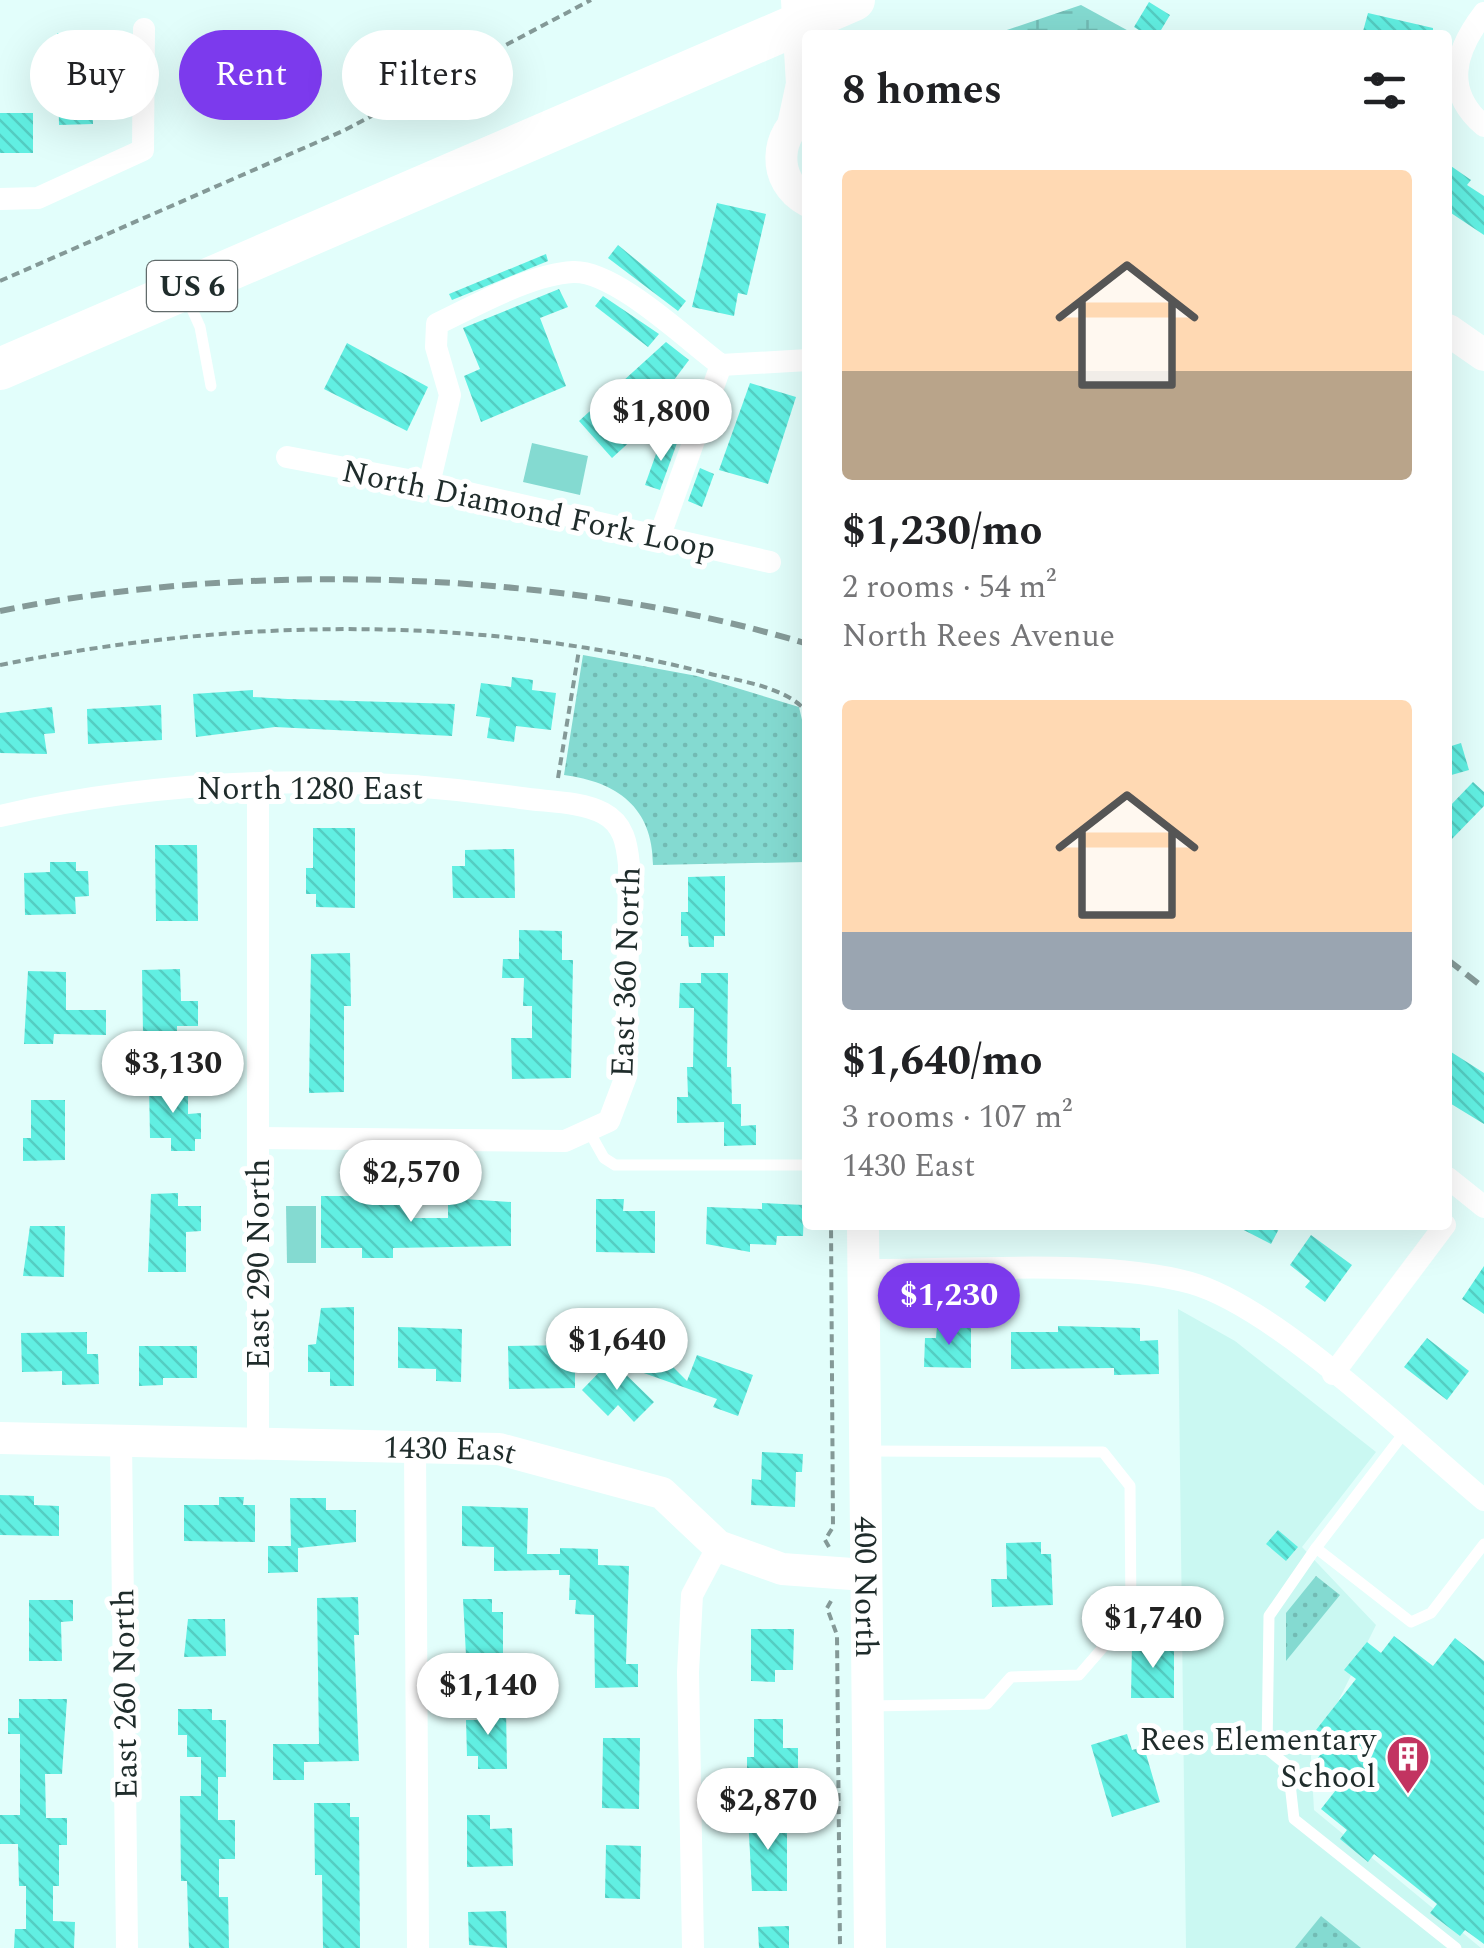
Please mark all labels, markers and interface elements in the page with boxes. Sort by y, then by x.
chip: Buy [30,30,159,120]
chip: Rent [179,30,322,120]
chip: Filters [342,30,513,120]
text: 8 homes [842,59,1002,122]
icon: filters [1357,63,1412,118]
icon: home [1037,235,1217,415]
road number: US 6 [147,261,237,311]
pin: $1,800 [580,379,742,464]
text: $1,800 [612,387,710,436]
street label: North Diamond Fork Loop [337,447,720,574]
text: $1,230/mo [842,500,1042,563]
text: 2 rooms · 54 m² [842,563,1056,612]
text: North Rees Avenue [842,612,1115,661]
street label: North 1280 East [197,765,423,814]
icon: home [1037,765,1217,945]
street label: East 360 North [598,866,655,1078]
text: $1,640/mo [842,1030,1042,1093]
pin: $3,130 [92,1031,254,1116]
text: $3,130 [124,1039,222,1088]
text: 3 rooms · 107 m² [842,1093,1072,1142]
pin: $2,570 [330,1140,492,1225]
text: 1430 East [842,1142,975,1191]
text: $2,570 [362,1148,460,1197]
street label: East 290 North [235,1159,284,1369]
pin: $1,230 [868,1263,1030,1348]
text: $1,230 [900,1271,998,1320]
pin: $1,640 [536,1308,698,1393]
text: $1,640 [568,1316,666,1365]
street label: 1430 East [383,1423,522,1479]
street label: 400 North [840,1516,890,1658]
pin: $1,740 [1072,1586,1234,1671]
street label: East 260 North [99,1588,152,1800]
text: $1,740 [1104,1594,1202,1643]
pin: $1,140 [407,1653,569,1738]
text: $1,140 [439,1661,537,1710]
place label: Rees Elementary School [1140,1716,1378,1802]
building icon: Rees Elementary School [1385,1734,1431,1795]
pin: $2,870 [687,1768,849,1853]
text: $2,870 [719,1776,817,1825]

